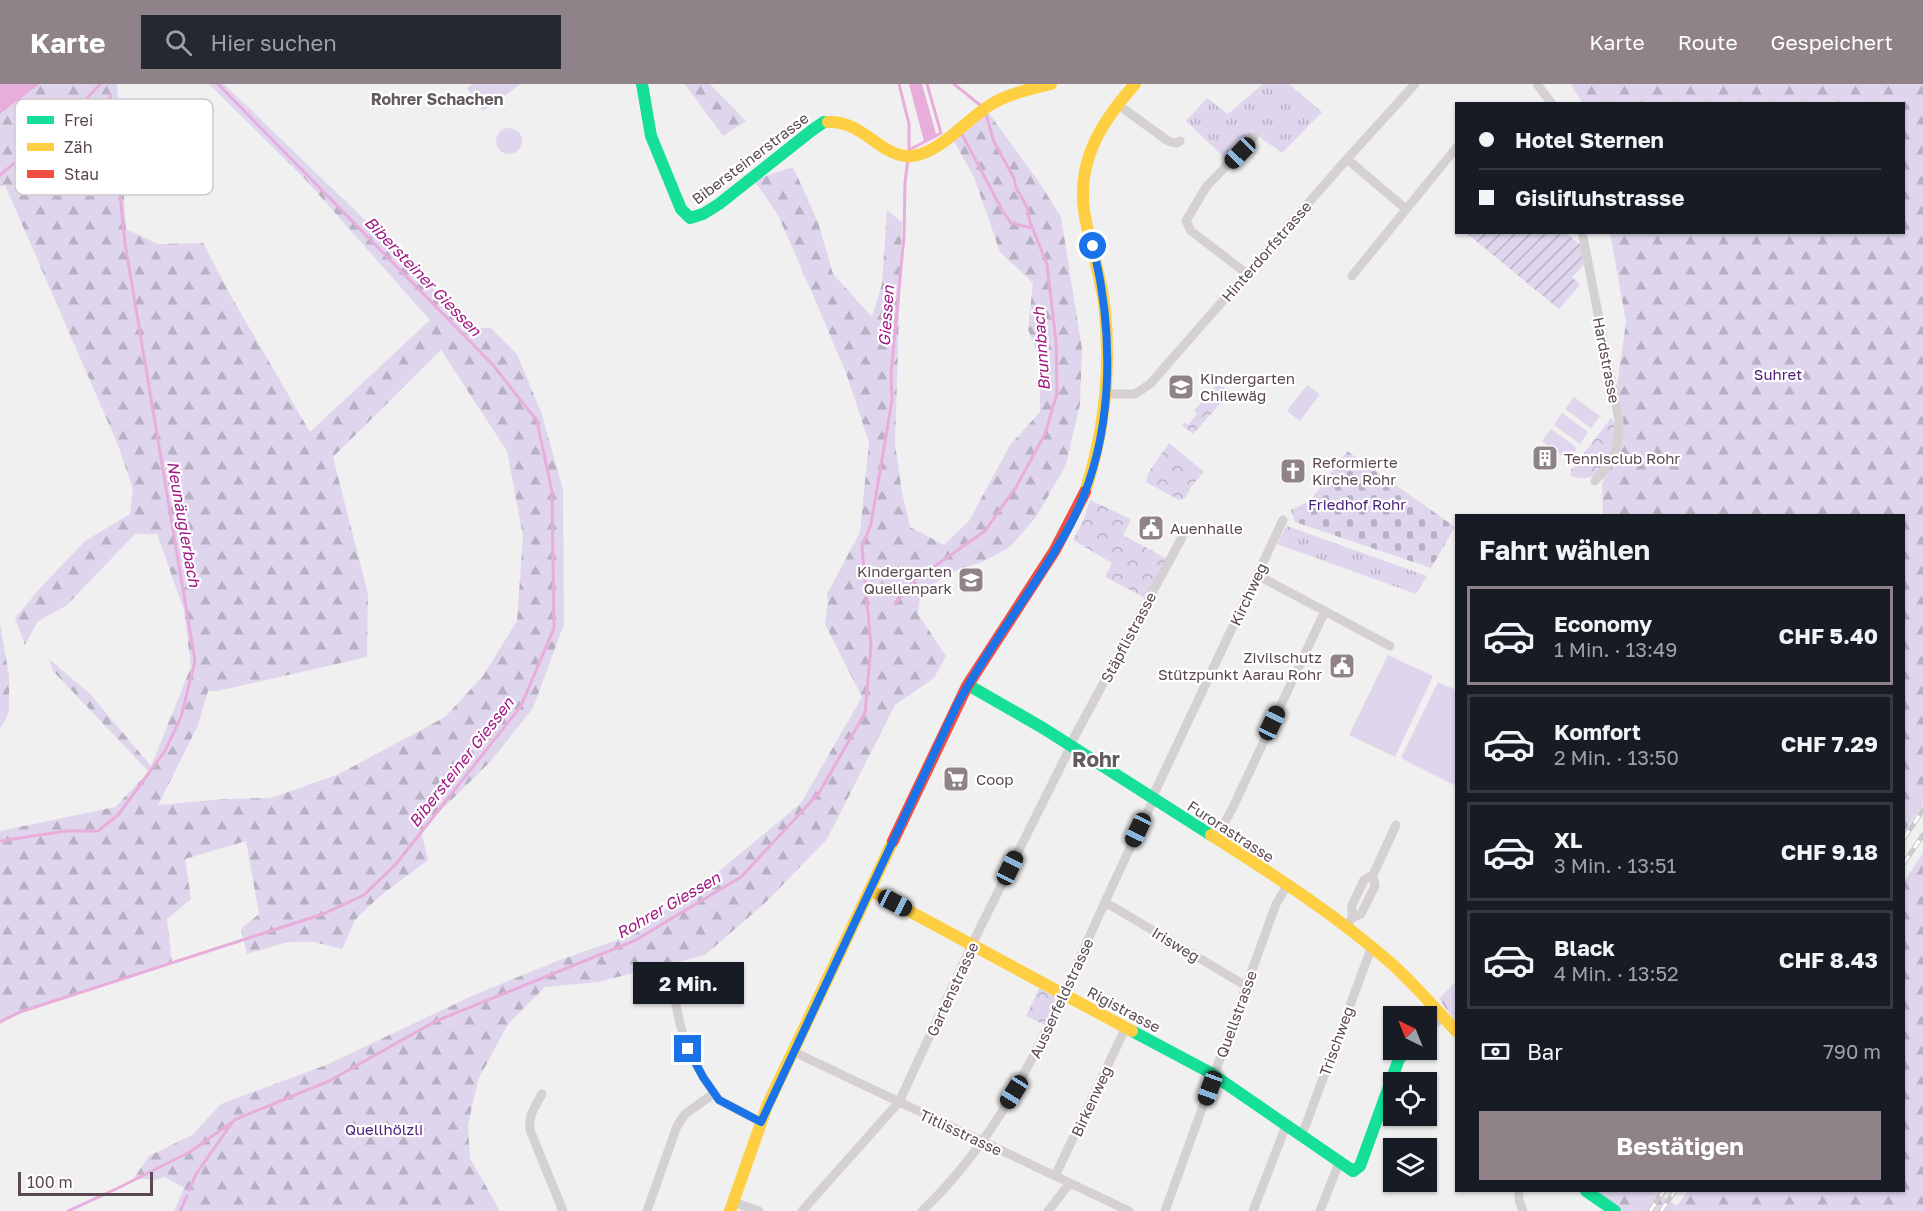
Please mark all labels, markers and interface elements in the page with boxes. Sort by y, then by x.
search box [141,15,561,69]
text: Karte [30,26,105,59]
icon: search [162,26,195,59]
text: Hier suchen [210,29,337,56]
text: Karte [1589,29,1645,55]
text: Route [1678,29,1738,55]
text: Gespeichert [1771,29,1893,55]
district label: Rohrer Schachen [371,89,503,109]
legend [15,99,213,195]
street label: Bibersteinerstrasse [688,108,812,208]
text: Frei [64,110,93,130]
text: Hotel Sternen [1515,126,1664,153]
car [1221,134,1259,172]
text: Zäh [64,137,92,157]
text: Stau [64,164,99,184]
text: Gislifluhstrasse [1515,184,1684,211]
street label: Hinterdorfstrasse [1217,197,1315,305]
water label: Bibersteiner Giessen [361,212,486,341]
route start [1079,232,1106,259]
water label: Giessen [874,284,898,347]
water label: Brunnbach [1028,305,1054,391]
street label: Hardstrasse [1590,315,1624,405]
park label: Suhret [1754,365,1802,383]
place label: Kindergarten Chilewäg [1200,369,1295,404]
school or university icon: Kindergarten Chilewäg [1166,372,1196,402]
building icon: Tennisclub Rohr [1530,443,1560,473]
place label: Tennisclub Rohr [1564,449,1680,467]
place label: Reformierte Kirche Rohr [1312,453,1398,488]
church icon: Reformierte Kirche Rohr [1278,456,1308,486]
water label: Neunäuglerbach [163,460,205,590]
park label: Friedhof Rohr [1308,495,1406,513]
public building icon: Auenhalle [1136,513,1166,543]
place label: Auenhalle [1170,519,1243,537]
text: Fahrt wählen [1479,534,1650,566]
street label: Kirchweg [1226,560,1270,628]
place label: Kindergarten Quellenpark [857,562,953,597]
school or university icon: Kindergarten Quellenpark [956,565,986,595]
street label: Stäpflistrasse [1097,588,1160,685]
icon: car [1482,609,1536,663]
text: Economy [1554,610,1652,637]
text: CHF 5.40 [1779,622,1878,649]
text: 1 Min. · 13:49 [1554,637,1677,661]
place label: Zivilschutz Stützpunkt Aarau Rohr [1158,648,1322,683]
public building icon: Zivilschutz Stützpunkt Aarau Rohr [1327,651,1357,681]
water label: Bibersteiner Giessen [404,692,519,831]
car [1256,703,1288,743]
icon: car [1482,717,1536,771]
text: Komfort [1554,718,1641,745]
text: CHF 7.29 [1781,730,1878,757]
text: 2 Min. · 13:50 [1554,745,1679,769]
district label: Rohr [1072,746,1120,772]
supermarket icon: Coop [941,764,971,794]
place label: Coop [976,770,1013,788]
street label: Furorastrasse [1184,796,1278,866]
car [1122,810,1154,850]
icon: car [1482,825,1536,879]
text: XL [1554,826,1582,853]
text: CHF 9.18 [1781,838,1878,865]
car [994,848,1026,888]
text: 3 Min. · 13:51 [1554,853,1676,877]
water label: Rohrer Giessen [612,867,725,943]
car [875,887,915,919]
street label: Irisweg [1149,923,1203,965]
icon: car [1482,933,1536,987]
text: Black [1554,934,1615,961]
street label: Ausserfeldstrasse [1025,935,1097,1061]
street label: Gartenstrasse [922,939,982,1039]
text: CHF 8.43 [1779,946,1878,973]
text: 4 Min. · 13:52 [1554,961,1679,985]
callout: 2 Min. [632,962,744,1004]
street label: Quellstrasse [1212,968,1260,1060]
text: 2 Min. [659,971,718,995]
street label: Rigistrasse [1084,982,1164,1036]
street label: Trischweg [1315,1004,1357,1078]
north arrow [1383,1006,1437,1060]
map controls [1383,1006,1437,1192]
route end [674,1035,701,1062]
icon: cash [1479,1035,1512,1068]
text: Bar [1527,1038,1563,1065]
text: 790 m [1823,1039,1881,1063]
street label: Birkenweg [1067,1063,1115,1139]
car [1195,1068,1225,1108]
car [997,1072,1031,1112]
button: locate [1383,1072,1437,1126]
street label: Titlisstrasse [917,1105,1005,1159]
button: Bestätigen [1479,1111,1881,1180]
park label: Quellhölzli [345,1120,423,1138]
button: layers [1383,1138,1437,1192]
scale bar [18,1169,153,1196]
text: 100 m [27,1172,73,1192]

